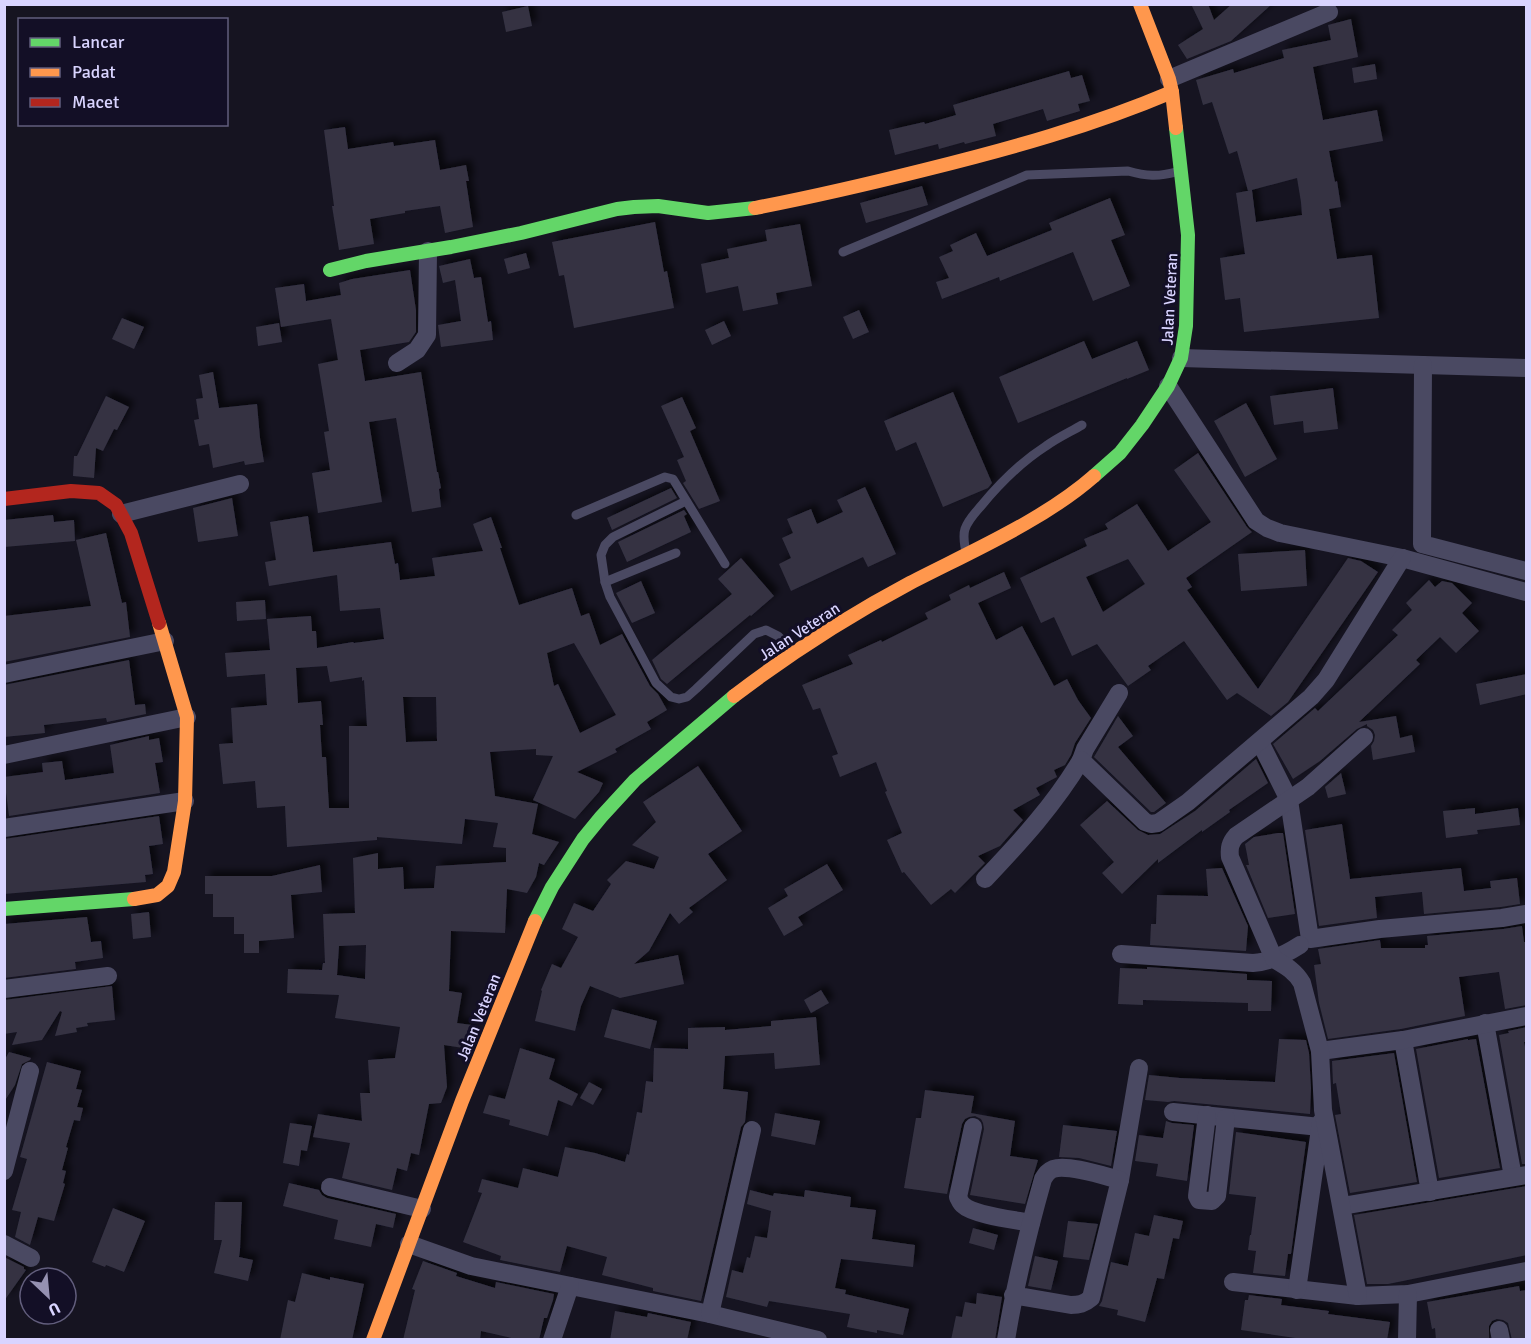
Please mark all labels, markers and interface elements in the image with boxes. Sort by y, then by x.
legend [18,18,228,126]
text: Lancar [72,31,125,53]
text: Padat [72,61,116,83]
text: Macet [72,91,119,113]
street label: Jalan Veteran [1158,252,1182,346]
street label: Jalan Veteran [755,598,844,665]
street label: Jalan Veteran [452,971,506,1064]
north arrow [18,1266,78,1326]
text: U [45,1297,63,1320]

